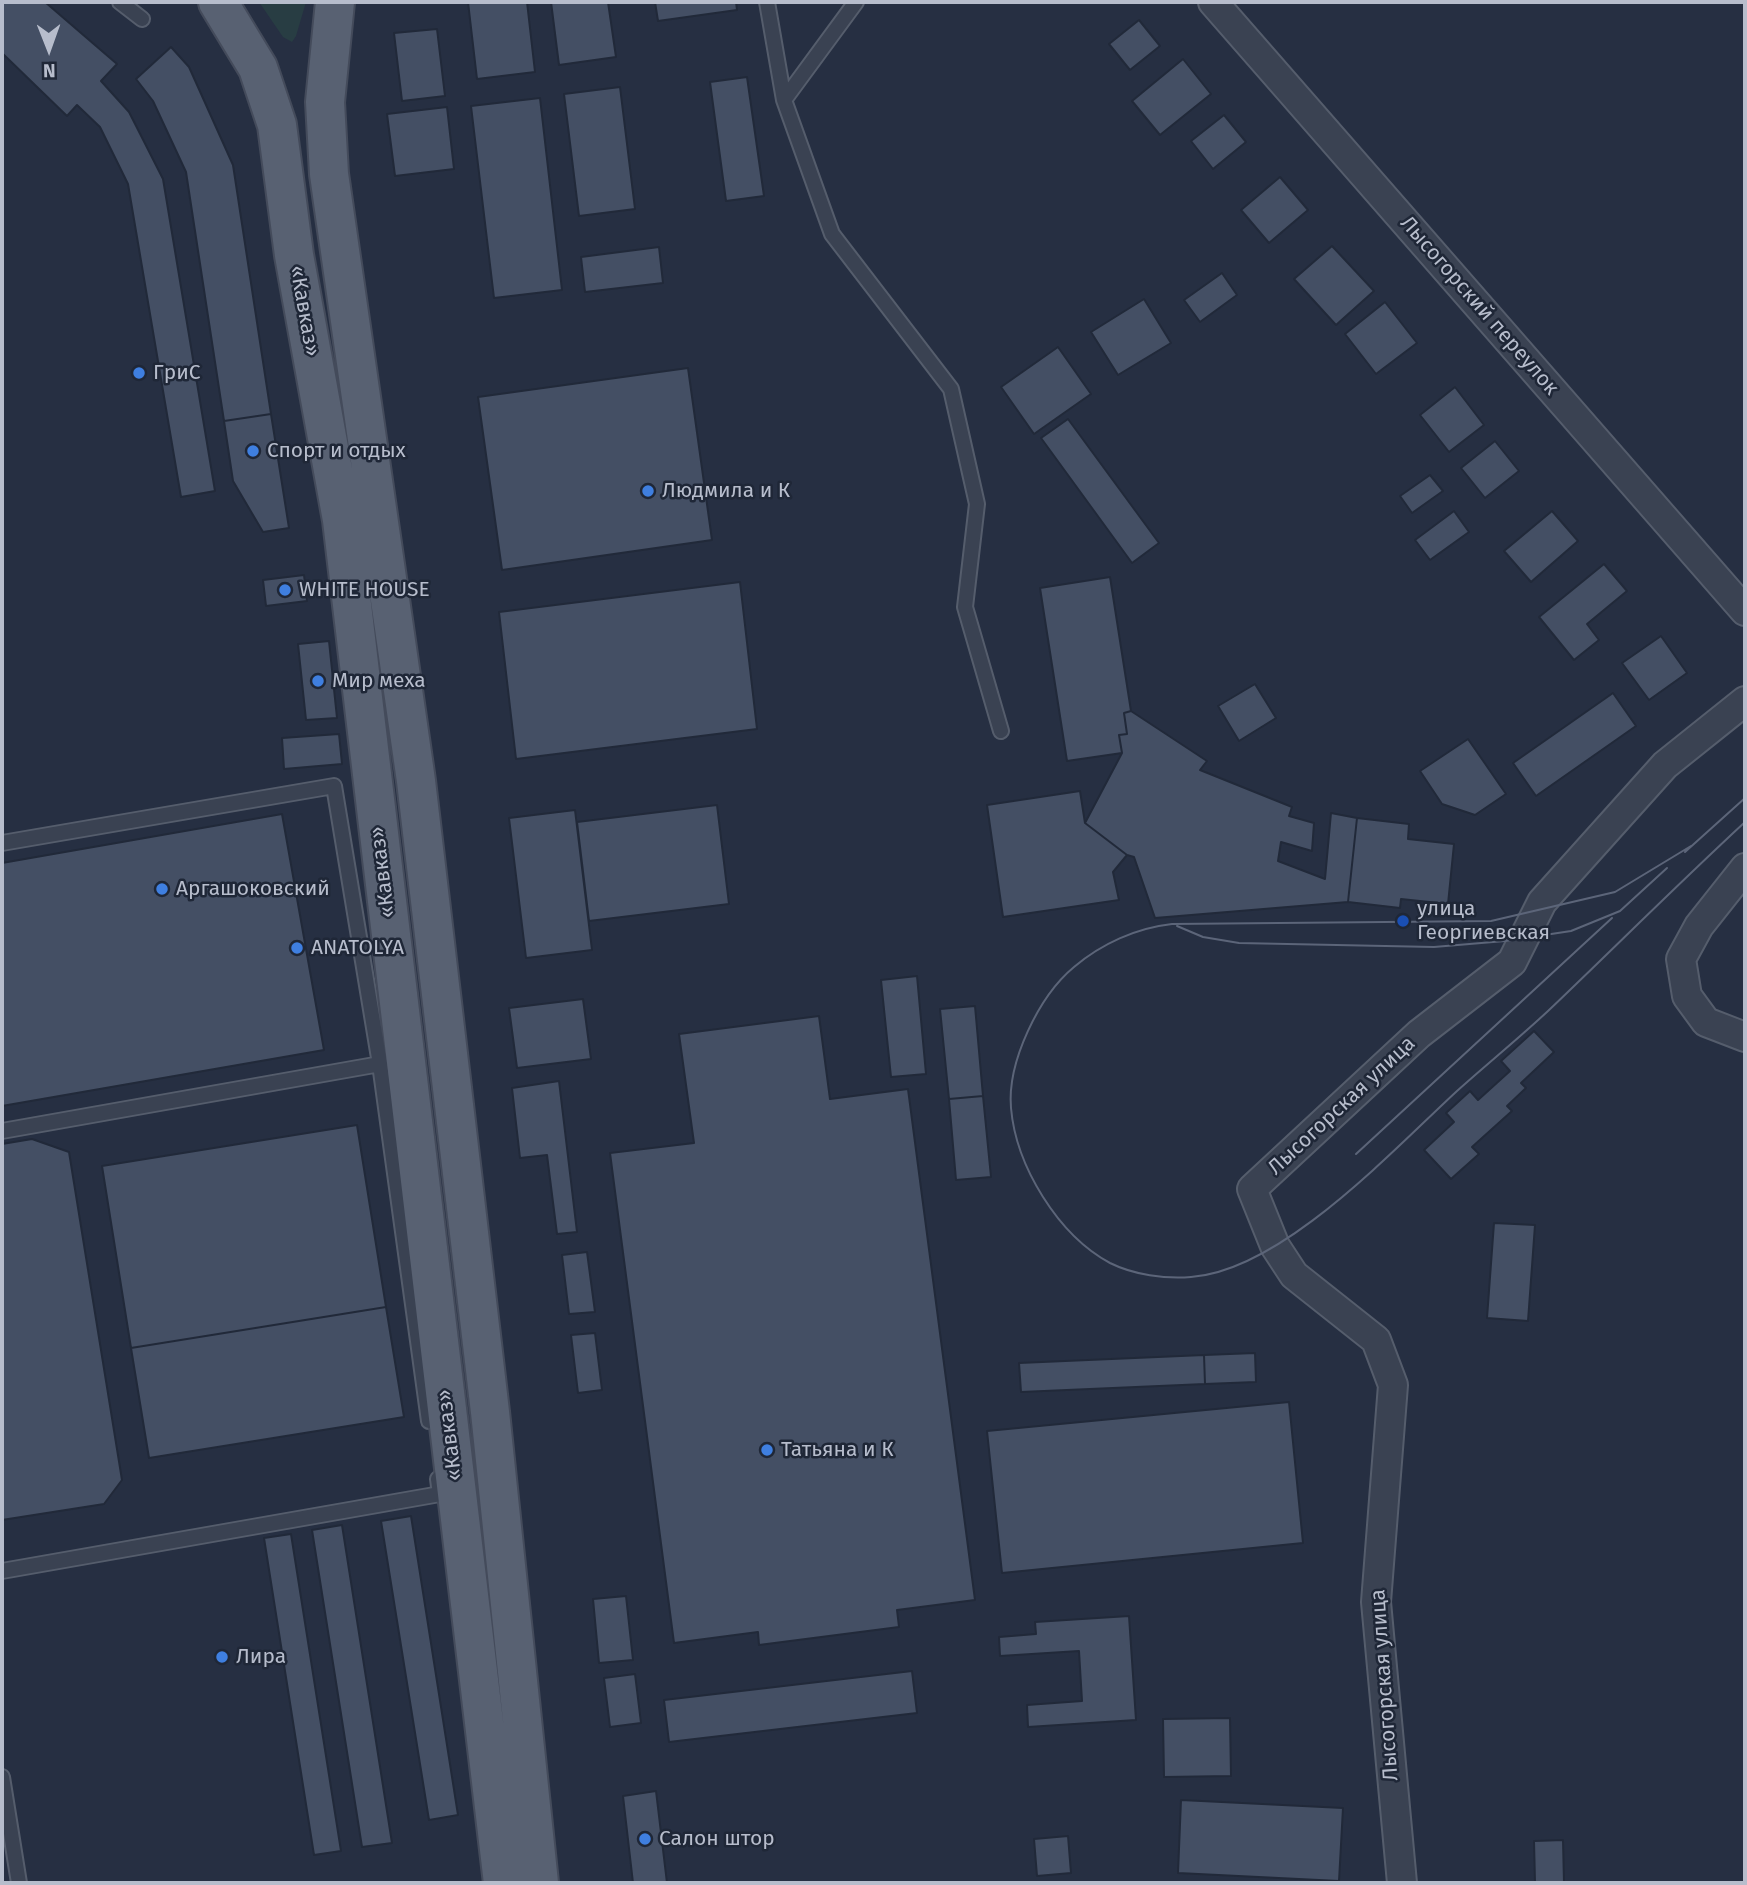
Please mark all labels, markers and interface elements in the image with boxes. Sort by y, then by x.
north arrow [14,14,84,84]
text: N [43,59,56,82]
street label: Лысогорский переулок [1394,211,1564,401]
street label: «Кавказ» [284,264,324,358]
place label: ГриС [153,360,201,386]
marker: ГриС [131,365,147,381]
place label: Спорт и отдых [267,438,406,464]
marker: Спорт и отдых [245,443,261,459]
place label: Людмила и К [662,478,790,504]
marker: Людмила и К [640,483,656,499]
place label: WHITE HOUSE [299,577,430,603]
marker: WHITE HOUSE [277,582,293,598]
place label: Мир меха [332,668,426,694]
marker: Мир меха [310,673,326,689]
street label: «Кавказ» [365,825,401,919]
place label: Аргашоковский [176,876,330,902]
marker: Аргашоковский [154,881,170,897]
place label: улица Георгиевская [1417,896,1550,946]
marker: улица Георгиевская [1395,913,1411,929]
place label: ANATOLYA [311,935,404,961]
marker: ANATOLYA [289,940,305,956]
street label: Лысогорская улица [1263,1031,1421,1181]
street label: «Кавказ» [432,1388,468,1482]
place label: Татьяна и К [781,1437,894,1463]
marker: Татьяна и К [759,1442,775,1458]
street label: Лысогорская улица [1366,1588,1404,1782]
place label: Лира [236,1644,286,1670]
marker: Лира [214,1649,230,1665]
place label: Салон штор [659,1826,775,1852]
marker: Салон штор [637,1831,653,1847]

